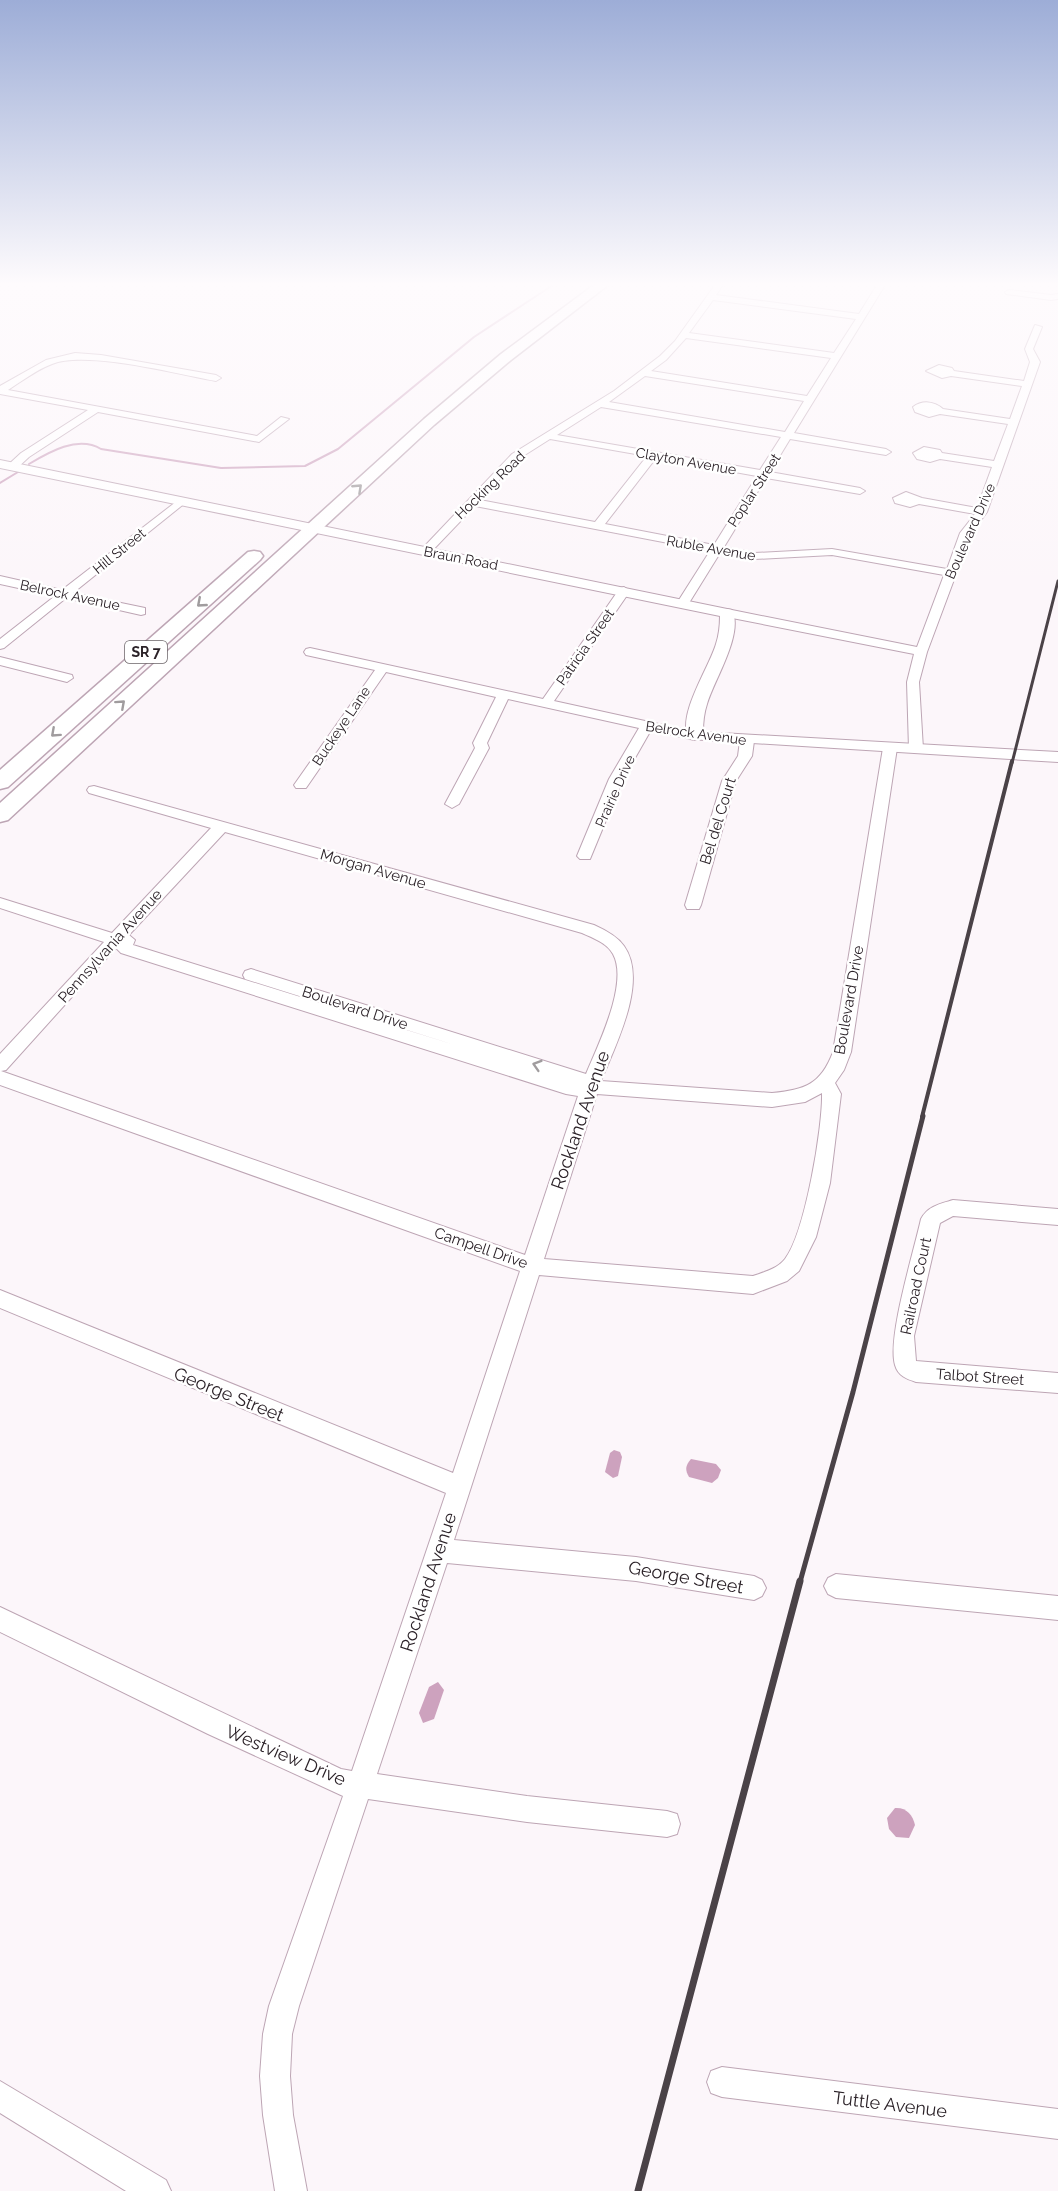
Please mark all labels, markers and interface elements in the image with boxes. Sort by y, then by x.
street label: Clayton Avenue [635,444,737,478]
street label: Hocking Road [452,448,528,522]
street label: Poplar Street [724,450,784,530]
street label: Boulevard Drive [942,481,998,581]
one-way arrow [351,484,361,495]
street label: Hill Street [89,525,149,577]
street label: Ruble Avenue [665,532,757,564]
street label: Braun Road [422,543,500,573]
street label: Belrock Avenue [19,577,121,613]
one-way arrow [197,596,208,607]
street label: Patricia Street [553,605,617,688]
road number: SR 7 [125,641,167,663]
street label: Buckeye Lane [309,684,373,768]
one-way arrow [114,700,125,711]
street label: Belrock Avenue [645,718,747,748]
one-way arrow [51,726,62,737]
street label: Prairie Drive [592,752,638,830]
street label: Bel del Court [696,775,740,867]
street label: Morgan Avenue [318,845,428,893]
street label: Pennsylvania Avenue [54,885,166,1007]
street label: Boulevard Drive [831,944,867,1056]
street label: Boulevard Drive [300,982,410,1034]
street label: Rockland Avenue [546,1048,614,1192]
one-way arrow [532,1060,543,1072]
street label: Campell Drive [432,1224,530,1272]
street label: Railroad Court [897,1236,935,1336]
street label: George Street [171,1362,287,1426]
street label: Talbot Street [935,1365,1025,1389]
street label: Rockland Avenue [396,1509,461,1654]
street label: George Street [627,1557,745,1597]
street label: Westview Drive [223,1720,350,1790]
street label: Tuttle Avenue [832,2087,949,2121]

